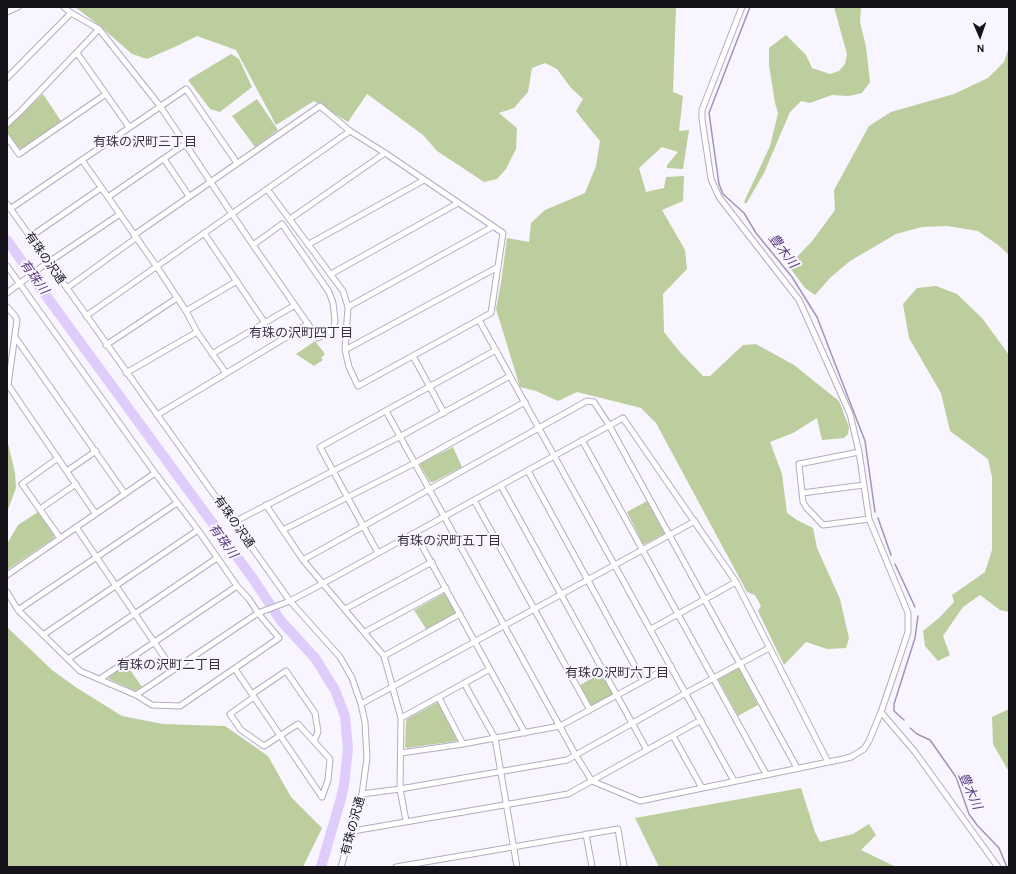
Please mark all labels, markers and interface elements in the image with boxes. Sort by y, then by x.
north arrow [960,16,1000,56]
text: N [976,43,984,54]
district label: 有珠の沢町三丁目 [93,134,197,150]
street label: 有珠の沢通 [22,229,68,287]
water label: 豊木川 [765,231,801,271]
water label: 有珠川 [16,257,52,297]
district label: 有珠の沢町四丁目 [249,325,353,341]
street label: 有珠の沢通 [211,493,257,551]
water label: 有珠川 [205,521,241,561]
district label: 有珠の沢町五丁目 [397,533,501,549]
district label: 有珠の沢町二丁目 [117,657,221,673]
district label: 有珠の沢町六丁目 [565,665,669,681]
water label: 豊木川 [955,770,985,812]
street label: 有珠の沢通 [338,795,368,857]

